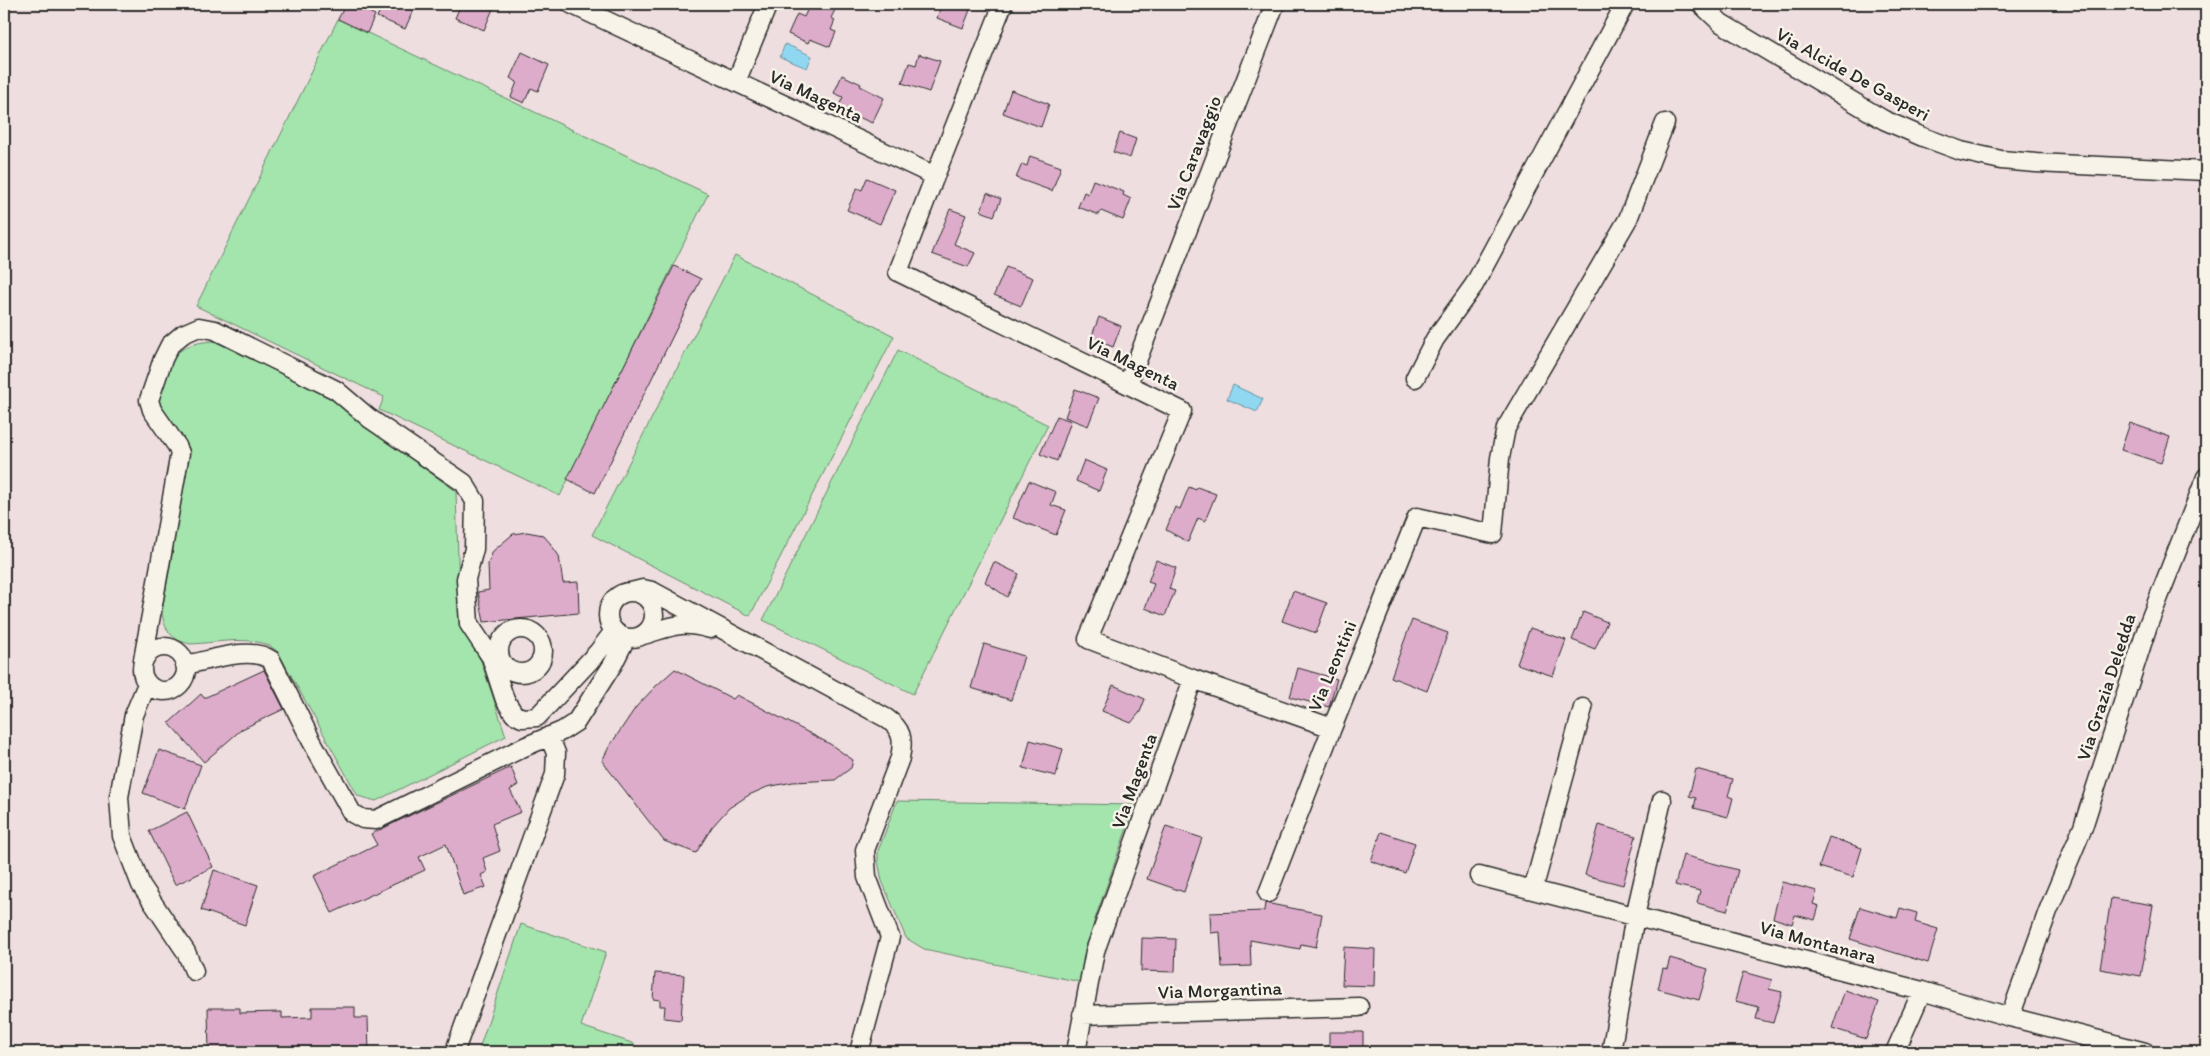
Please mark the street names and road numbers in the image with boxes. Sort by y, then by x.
street label: Via Alcide De Gasperi [1772,22,1934,126]
street label: Via Magenta [766,64,866,128]
street label: Via Caravaggio [1162,92,1226,214]
street label: Via Magenta [1083,331,1183,395]
street label: Via Grazia Deledda [2071,610,2141,764]
street label: Via Leontini [1303,617,1361,715]
street label: Via Magenta [1106,730,1162,832]
street label: Via Montanara [1757,915,1879,969]
street label: Via Morgantina [1157,976,1283,1004]

